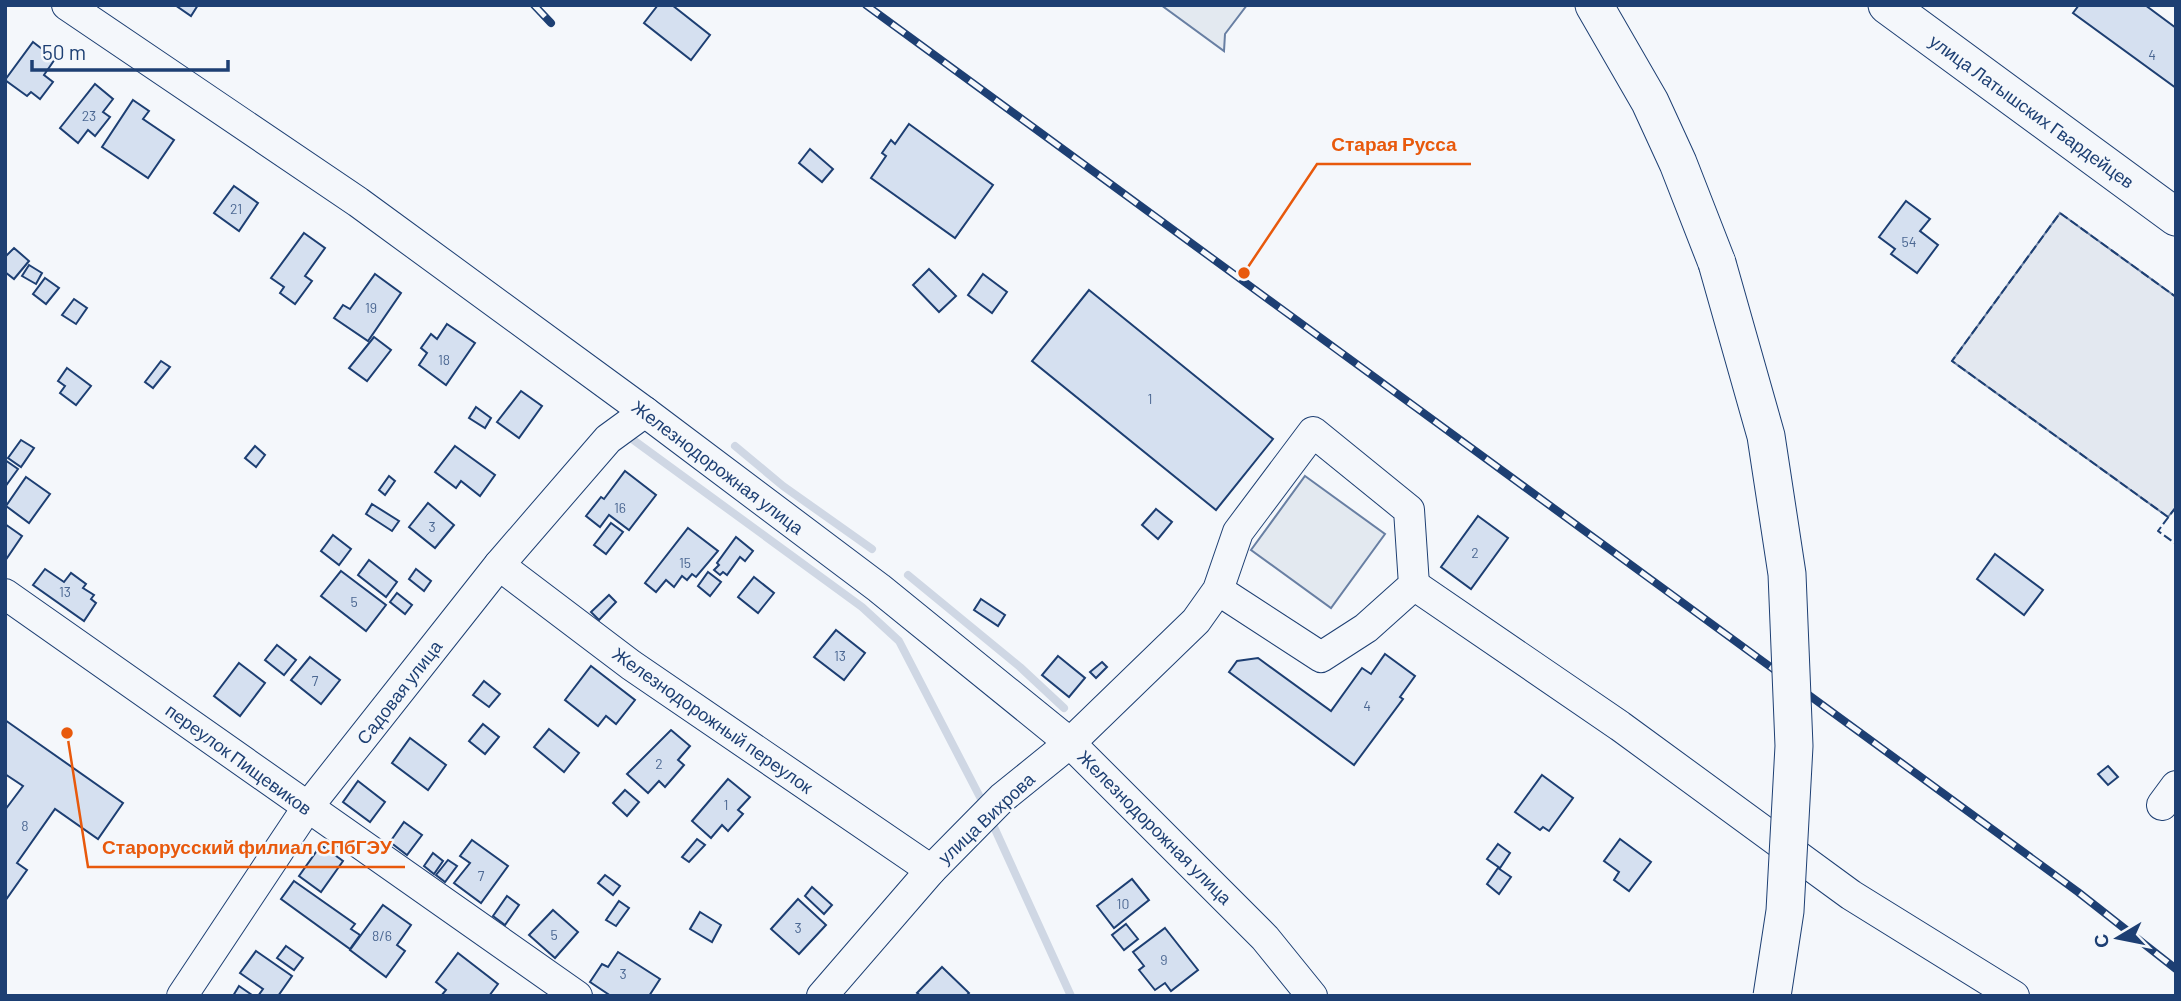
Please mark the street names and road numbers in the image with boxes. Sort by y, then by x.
street label: улица Латышских Гвардейцев [1925,29,2139,193]
street label: Железнодорожная улица [628,395,809,539]
street label: Садовая улица [352,635,447,748]
street label: Железнодорожный переулок [609,642,817,798]
street label: переулок Пищевиков [162,699,316,819]
street label: Железнодорожная улица [1073,745,1237,909]
street label: улица Вихрова [933,767,1039,868]

